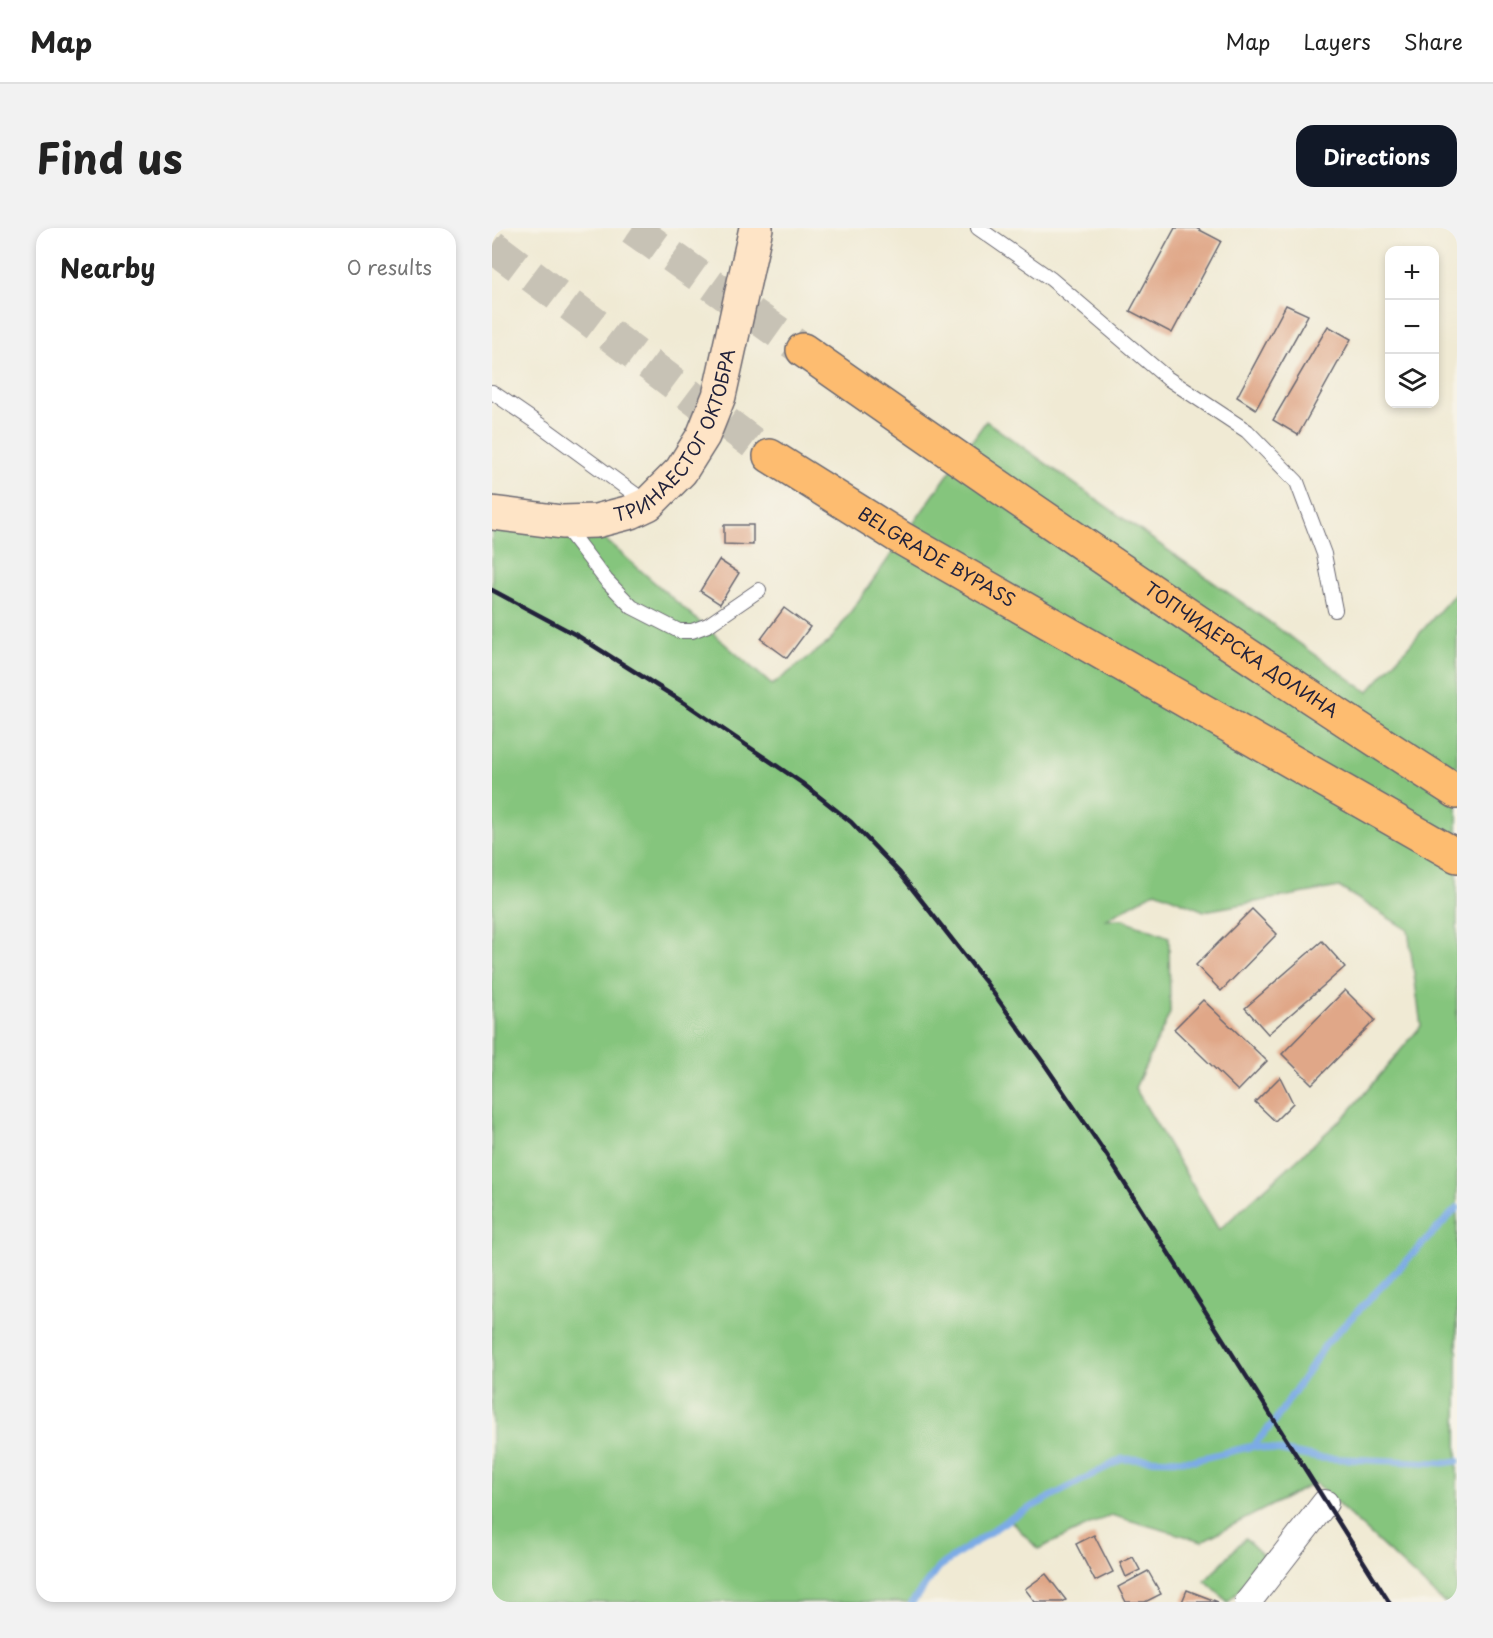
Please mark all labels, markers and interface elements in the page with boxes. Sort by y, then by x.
text: Map [30,20,92,63]
text: Map [1226,25,1270,57]
text: Layers [1303,25,1371,57]
text: Share [1404,25,1463,57]
text: Find us [36,125,183,188]
button: Directions [1296,125,1457,187]
map controls [1385,246,1439,408]
button: + [1385,246,1439,300]
text: Nearby [60,248,155,287]
text: 0 results [347,252,432,282]
button: − [1385,300,1439,354]
street label: ТРИНАЕСТОГ ОКТОБРА [611,346,741,528]
button: layers [1385,354,1439,408]
street label: BELGRADE BYPASS [853,499,1021,613]
street label: ТОПЧИДЕРСКА ДОЛИНА [1139,575,1344,724]

